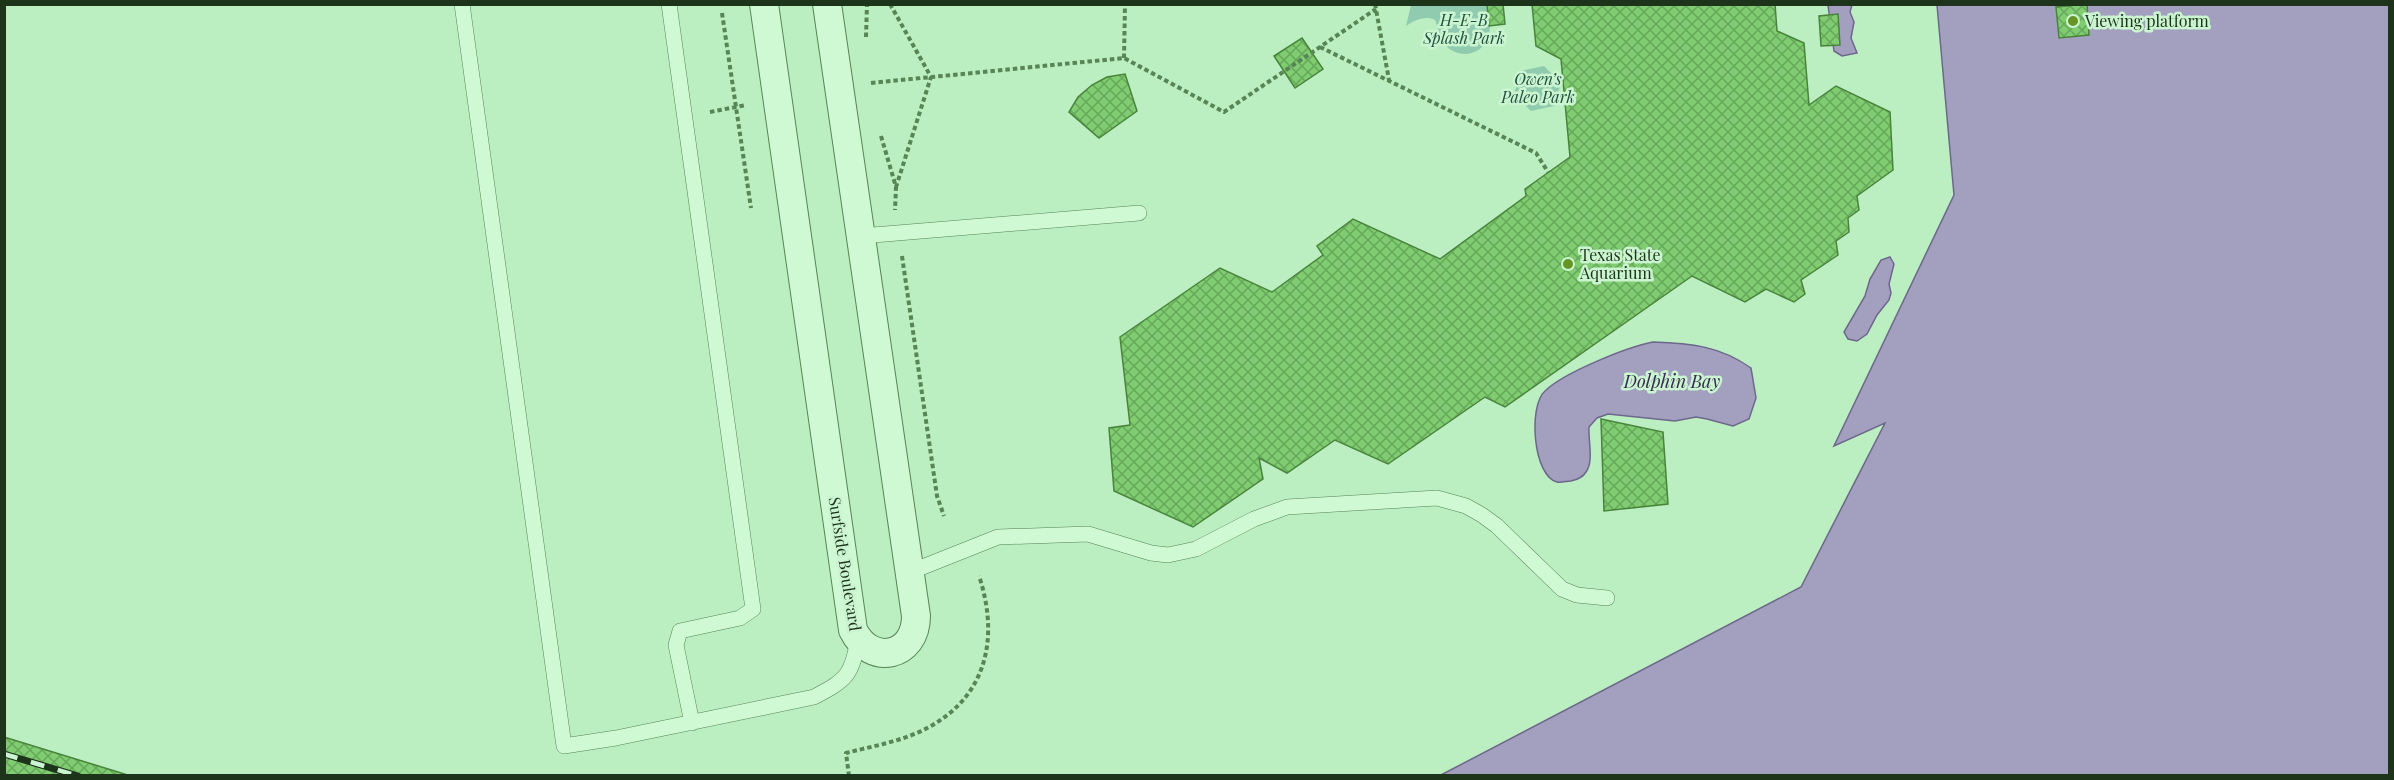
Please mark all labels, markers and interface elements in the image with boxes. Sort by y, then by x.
park label: H-E-B Splash Park [1422,9,1505,48]
place label: Viewing platform [2084,10,2209,31]
marker: Viewing platform [2066,14,2080,28]
park label: Owen’s Paleo Park [1500,68,1575,107]
place label: Texas State Aquarium [1579,244,1661,283]
marker: Texas State Aquarium [1561,257,1575,271]
water label: Dolphin Bay [1623,369,1720,393]
street label: Surfside Boulevard [825,495,866,633]

